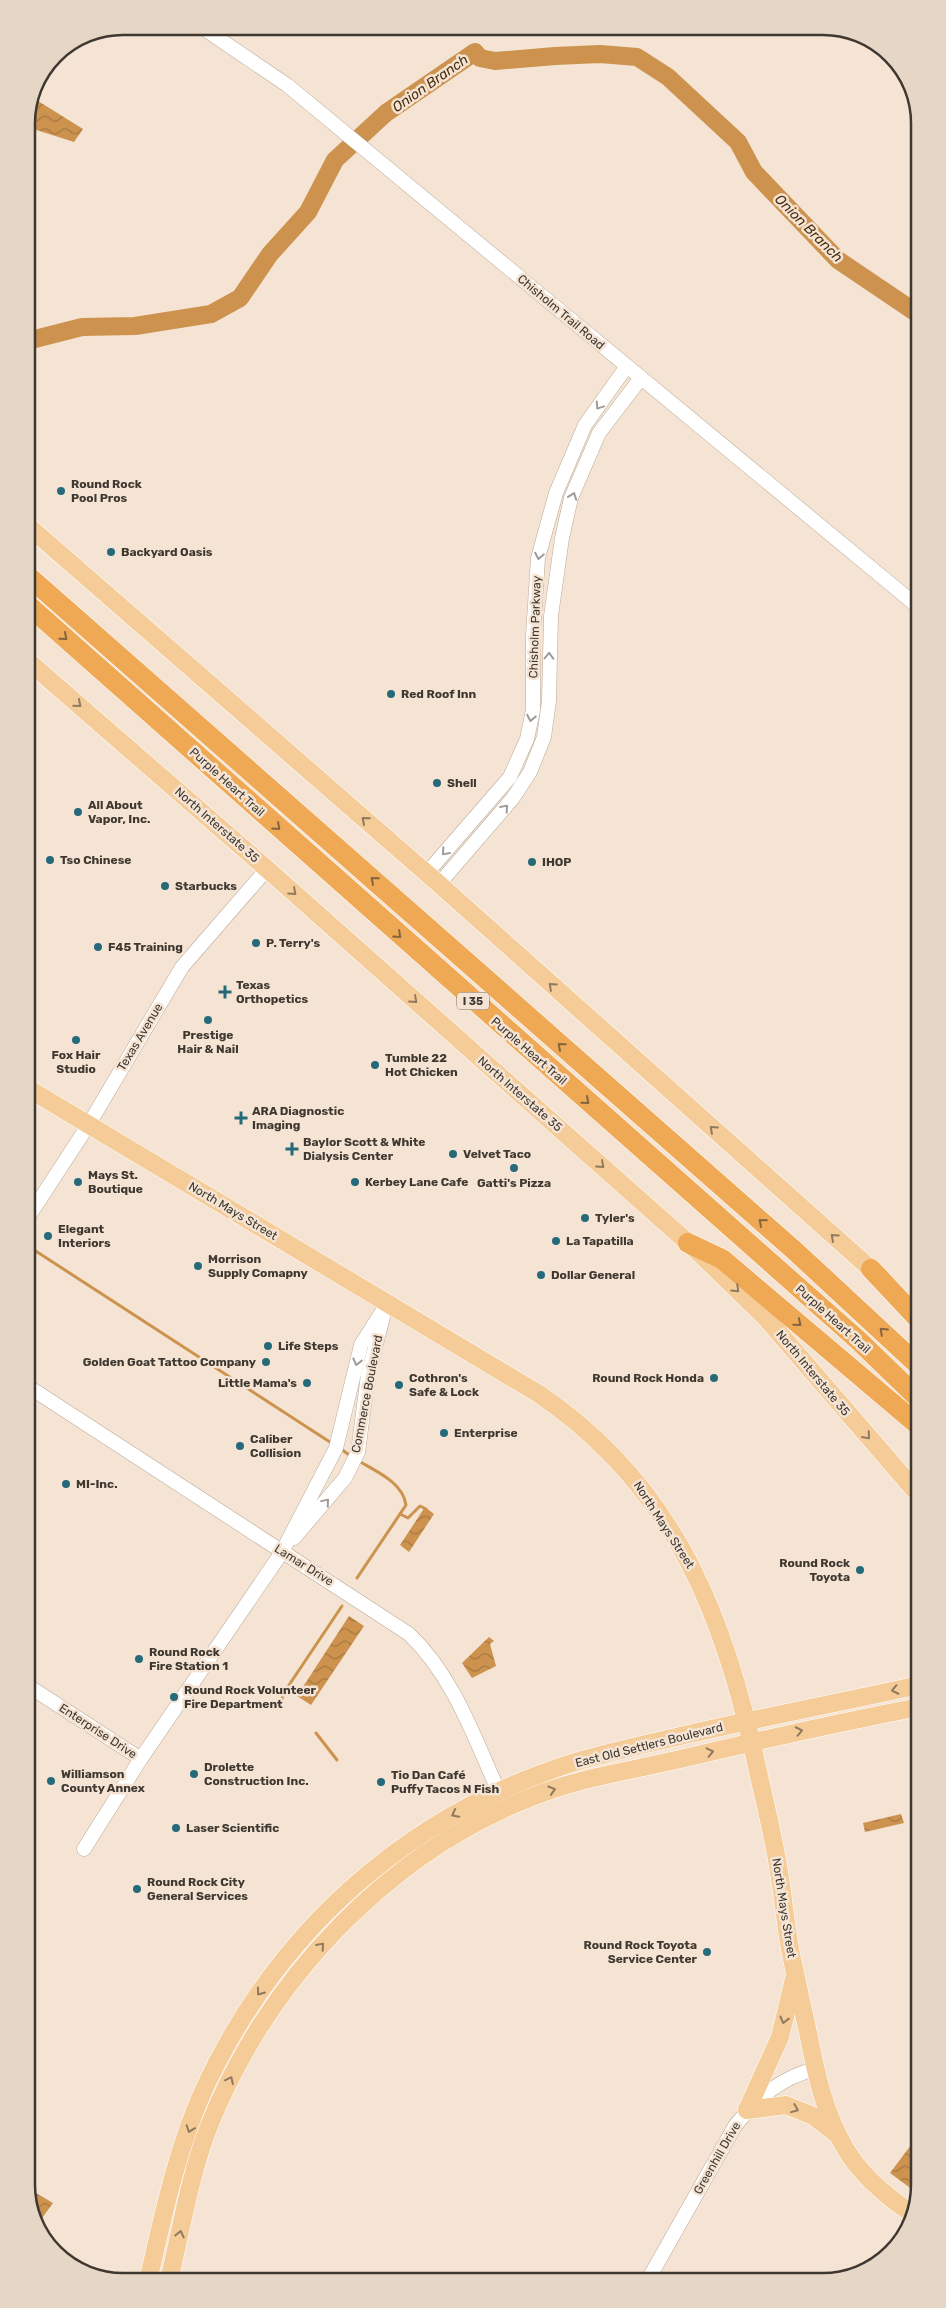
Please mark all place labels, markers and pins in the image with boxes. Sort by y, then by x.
place label: Round Rock Pool Pros [71,477,142,505]
marker: Round Rock Pool Pros [55,485,67,497]
place label: Backyard Oasis [121,545,213,559]
marker: Backyard Oasis [105,546,117,558]
place label: Red Roof Inn [401,687,477,701]
marker: Red Roof Inn [385,688,397,700]
place label: Shell [447,776,477,790]
marker: Shell [431,777,443,789]
place label: All About Vapor, Inc. [88,798,150,826]
marker: All About Vapor, Inc. [72,806,84,818]
place label: Tso Chinese [60,853,131,867]
marker: Tso Chinese [44,854,56,866]
place label: IHOP [542,855,571,869]
marker: IHOP [526,856,538,868]
place label: Starbucks [175,879,237,893]
marker: Starbucks [159,880,171,892]
place label: P. Terry's [266,936,320,950]
marker: P. Terry's [250,937,262,949]
place label: F45 Training [108,940,183,954]
marker: F45 Training [92,941,104,953]
place label: Texas Orthopetics [236,978,309,1006]
marker: Texas Orthopetics [218,985,232,999]
marker: Prestige Hair & Nail [202,1014,214,1026]
place label: Prestige Hair & Nail [177,1028,239,1056]
marker: Fox Hair Studio [70,1034,82,1046]
place label: Fox Hair Studio [52,1048,101,1076]
place label: Tumble 22 Hot Chicken [385,1051,458,1079]
marker: Tumble 22 Hot Chicken [369,1059,381,1071]
place label: ARA Diagnostic Imaging [252,1104,344,1132]
marker: ARA Diagnostic Imaging [234,1111,248,1125]
place label: Baylor Scott & White Dialysis Center [303,1135,425,1163]
marker: Baylor Scott & White Dialysis Center [285,1142,299,1156]
place label: Velvet Taco [463,1147,531,1161]
marker: Velvet Taco [447,1148,459,1160]
marker: Gatti's Pizza [508,1162,520,1174]
place label: Mays St. Boutique [88,1168,143,1196]
place label: Kerbey Lane Cafe [365,1175,469,1189]
marker: Mays St. Boutique [72,1176,84,1188]
marker: Kerbey Lane Cafe [349,1176,361,1188]
place label: Gatti's Pizza [477,1176,551,1190]
place label: Tyler's [595,1211,635,1225]
marker: Tyler's [579,1212,591,1224]
place label: Elegant Interiors [58,1222,111,1250]
marker: Elegant Interiors [42,1230,54,1242]
place label: La Tapatilla [566,1234,634,1248]
marker: La Tapatilla [550,1235,562,1247]
place label: Morrison Supply Comapny [208,1252,308,1280]
marker: Morrison Supply Comapny [192,1260,204,1272]
place label: Dollar General [551,1268,635,1282]
marker: Dollar General [535,1269,547,1281]
place label: Life Steps [278,1339,339,1353]
marker: Life Steps [262,1340,274,1352]
place label: Golden Goat Tattoo Company [83,1355,256,1369]
marker: Golden Goat Tattoo Company [260,1356,272,1368]
place label: Cothron's Safe & Lock [409,1371,479,1399]
place label: Round Rock Honda [592,1371,704,1385]
marker: Round Rock Honda [708,1372,720,1384]
place label: Little Mama's [218,1376,297,1390]
marker: Little Mama's [301,1377,313,1389]
marker: Cothron's Safe & Lock [393,1379,405,1391]
place label: Enterprise [454,1426,518,1440]
marker: Enterprise [438,1427,450,1439]
place label: Caliber Collision [250,1432,301,1460]
marker: Caliber Collision [234,1440,246,1452]
place label: MI-Inc. [76,1477,118,1491]
marker: MI-Inc. [60,1478,72,1490]
place label: Round Rock Toyota [779,1556,850,1584]
marker: Round Rock Toyota [854,1564,866,1576]
place label: Round Rock Fire Station 1 [149,1645,228,1673]
marker: Round Rock Fire Station 1 [133,1653,145,1665]
place label: Round Rock Volunteer Fire Department [184,1683,317,1711]
marker: Round Rock Volunteer Fire Department [168,1691,180,1703]
place label: Drolette Construction Inc. [204,1760,309,1788]
place label: Williamson County Annex [61,1767,145,1795]
marker: Drolette Construction Inc. [188,1768,200,1780]
place label: Tio Dan Café Puffy Tacos N Fish [391,1768,499,1796]
marker: Williamson County Annex [45,1775,57,1787]
marker: Tio Dan Café Puffy Tacos N Fish [375,1776,387,1788]
place label: Laser Scientific [186,1821,279,1835]
marker: Laser Scientific [170,1822,182,1834]
place label: Round Rock City General Services [147,1875,248,1903]
marker: Round Rock City General Services [131,1883,143,1895]
place label: Round Rock Toyota Service Center [584,1938,698,1966]
marker: Round Rock Toyota Service Center [701,1946,713,1958]

